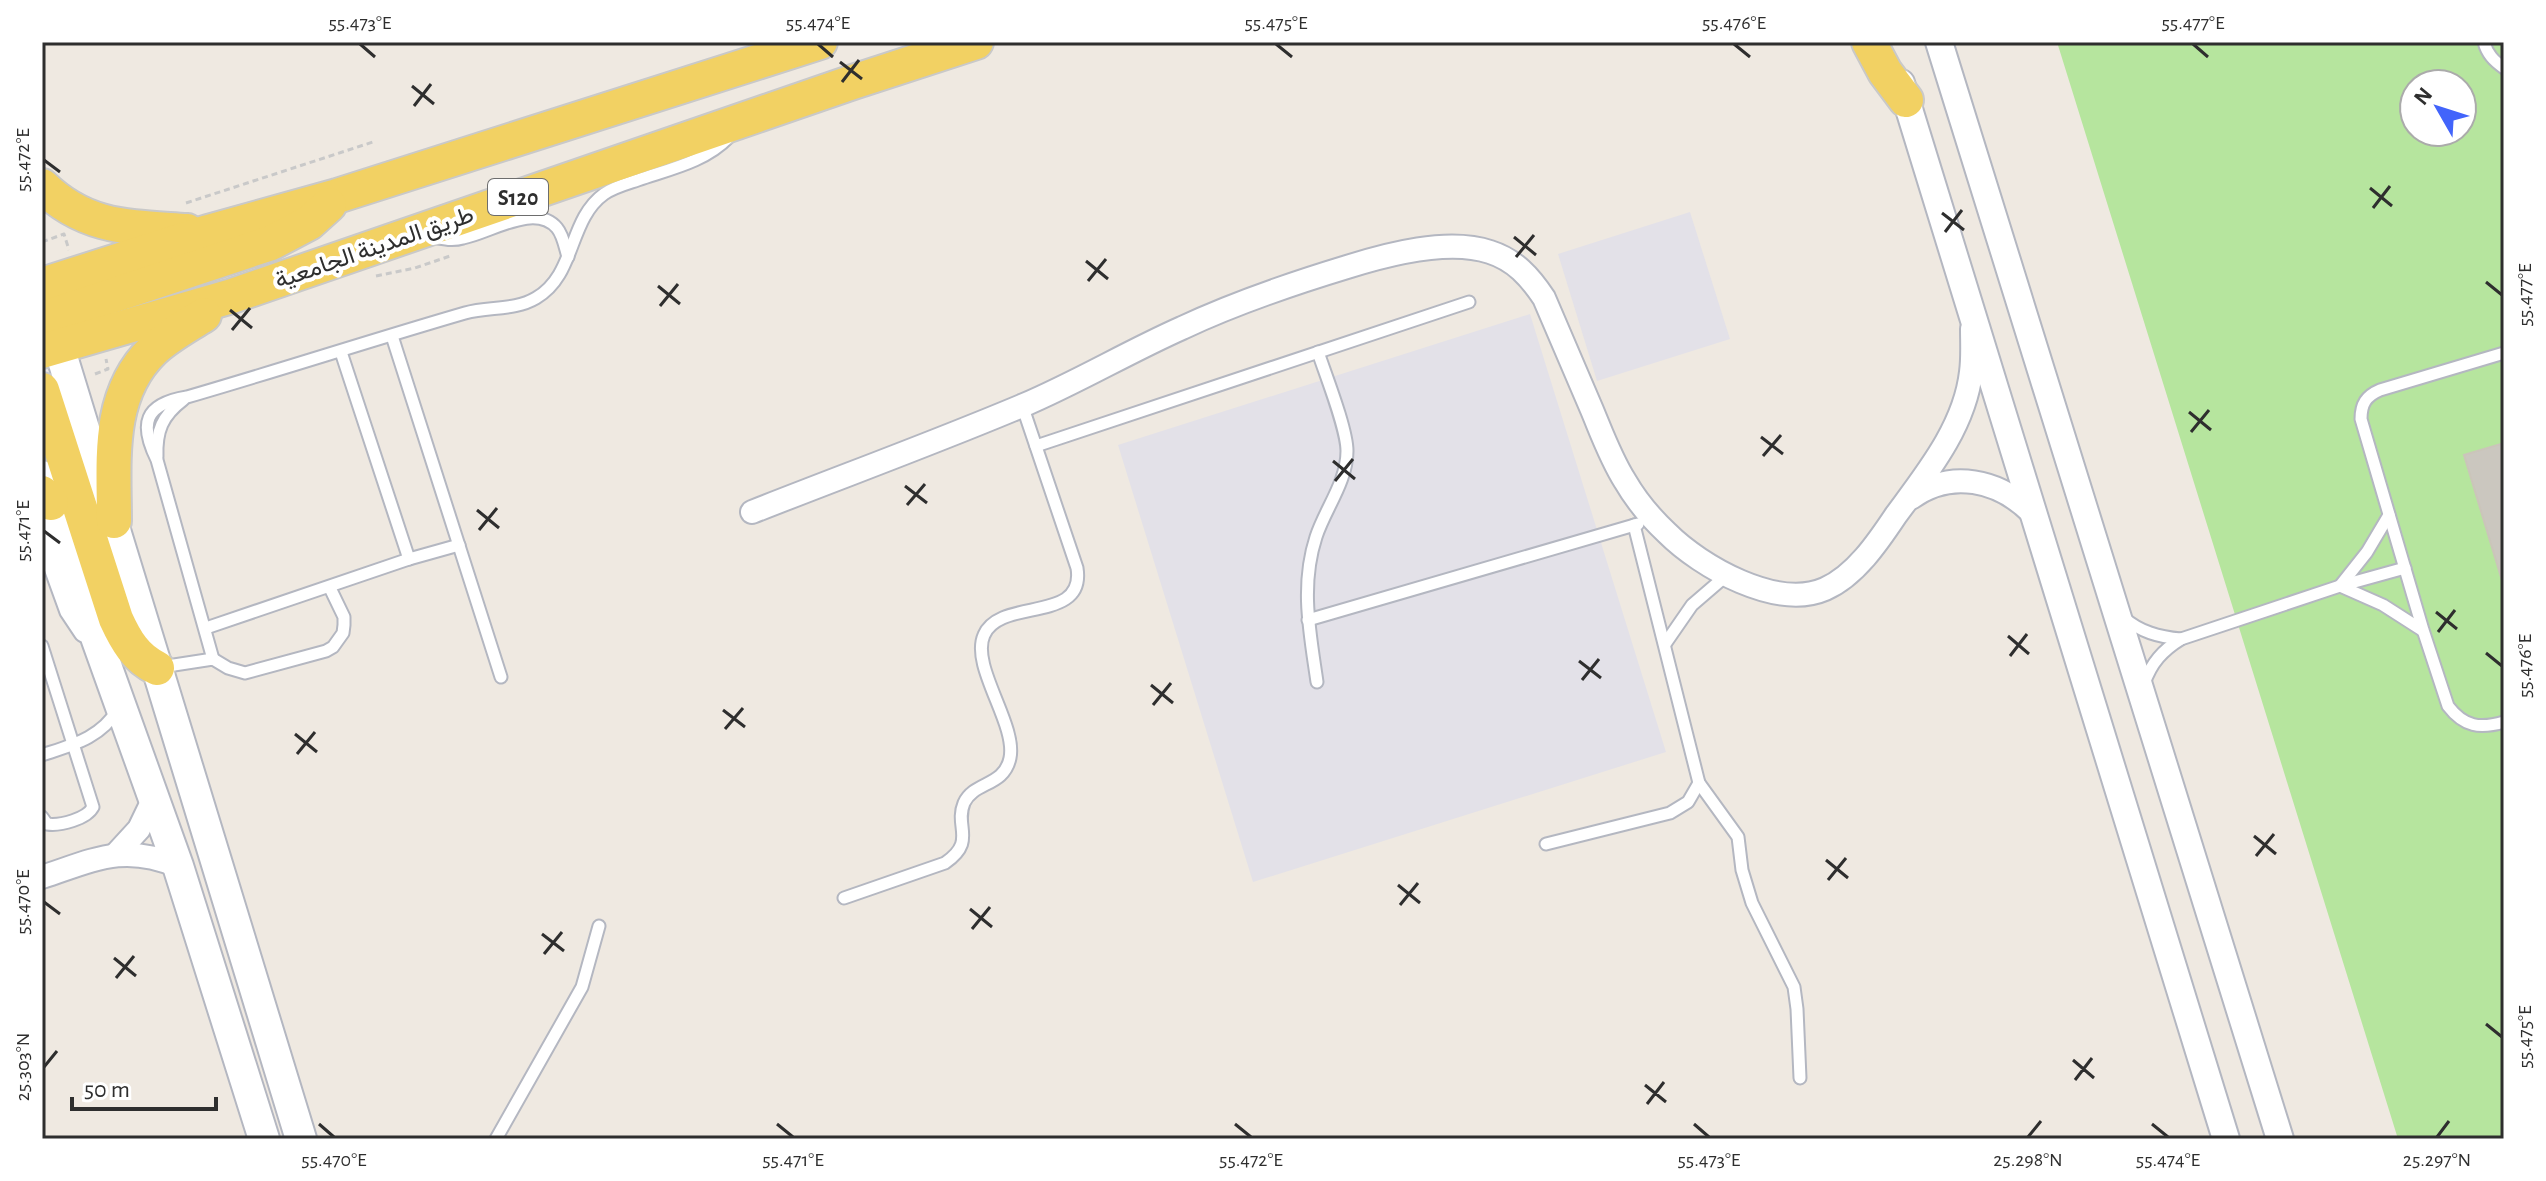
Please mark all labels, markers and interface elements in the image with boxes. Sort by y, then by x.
text: 55.473°E [329,13,392,33]
text: 55.474°E [786,13,851,33]
text: 55.475°E [1244,13,1308,33]
text: 55.476°E [1702,13,1766,33]
text: 55.477°E [2161,13,2225,33]
north arrow [2398,68,2478,148]
text: N [2410,83,2437,109]
text: 55.472°E [13,128,33,192]
road number: S120 [488,179,548,215]
street label: طريق المدينة الجامعية [272,203,478,295]
text: 55.477°E [2515,263,2535,327]
text: 55.471°E [13,500,33,562]
text: 55.476°E [2515,634,2535,698]
text: 55.470°E [13,869,33,935]
text: 55.475°E [2515,1005,2535,1069]
text: 25.303°N [13,1033,33,1101]
scale bar [72,1061,216,1111]
text: 50 m [84,1078,130,1102]
text: 55.470°E [301,1150,367,1170]
text: 55.471°E [762,1150,824,1170]
text: 55.472°E [1219,1150,1283,1170]
text: 55.473°E [1678,1150,1741,1170]
text: 25.298°N [1993,1150,2063,1170]
text: 55.474°E [2136,1150,2201,1170]
text: 25.297°N [2403,1150,2471,1170]

